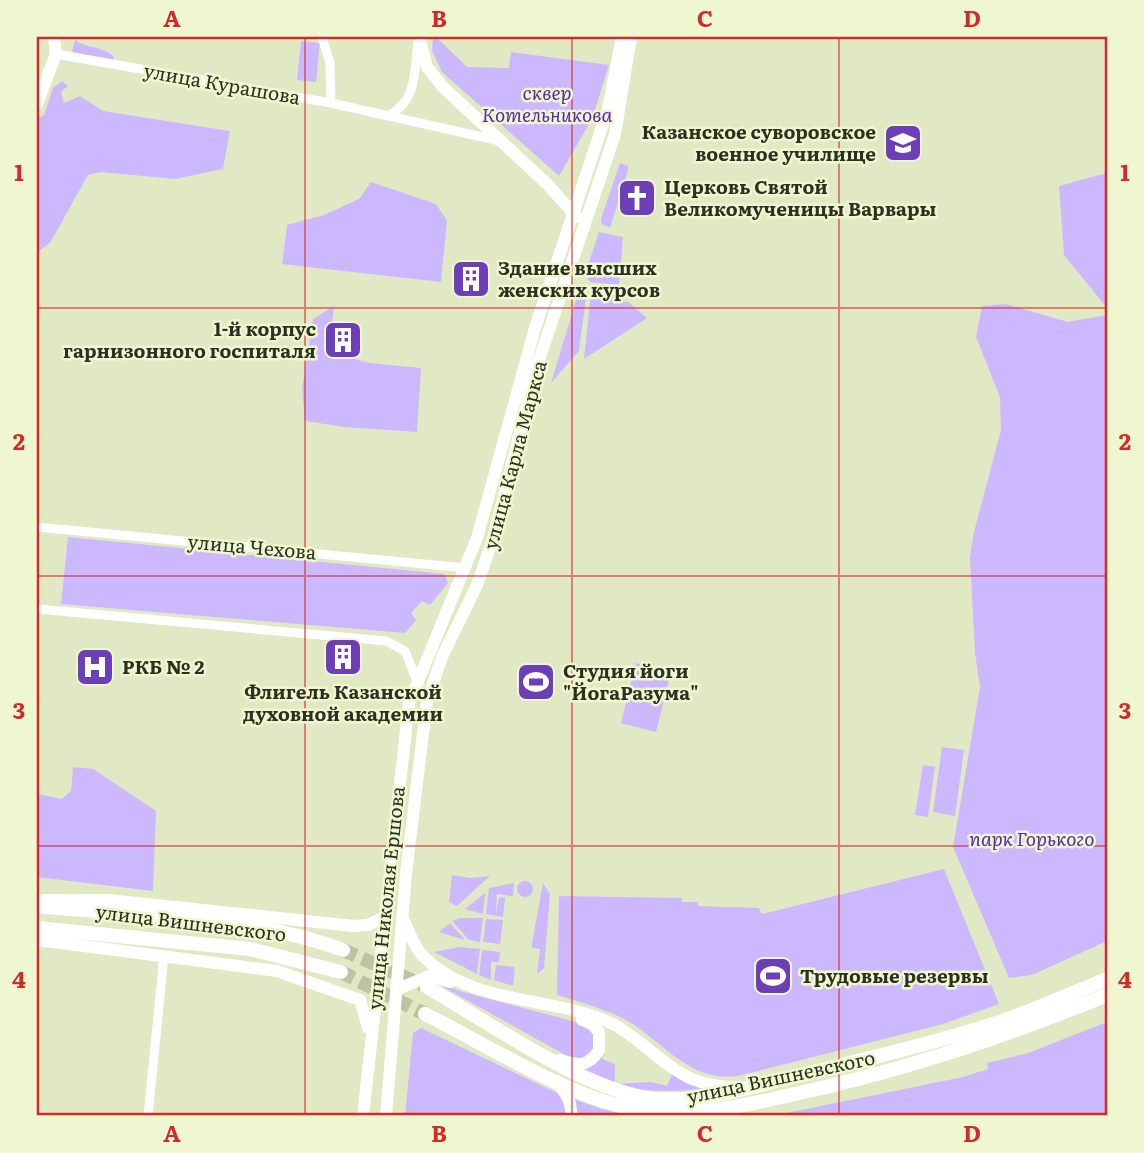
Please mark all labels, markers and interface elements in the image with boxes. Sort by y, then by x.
text: A [163,0,181,34]
text: B [431,0,447,34]
text: C [697,0,713,34]
text: D [963,0,981,34]
street label: улица Курашова [142,55,303,111]
park label: сквер Котельникова [482,78,612,128]
place label: Казанское суворовское военное училище [642,117,876,167]
school or university icon: Казанское суворовское военное училище [882,122,924,164]
text: 1 [14,154,24,188]
text: 1 [1120,154,1130,188]
place label: Церковь Святой Великомученицы Варвары [664,172,937,222]
church icon: Церковь Святой Великомученицы Варвары [616,177,658,219]
place label: Здание высших женских курсов [498,253,660,303]
building icon: Здание высших женских курсов [450,258,492,300]
place label: 1-й корпус гарнизонного госпиталя [63,314,316,364]
building icon: 1-й корпус гарнизонного госпиталя [322,319,364,361]
street label: улица Карла Маркса [475,356,553,553]
text: 2 [13,423,25,457]
text: 2 [1119,423,1131,457]
street label: улица Чехова [187,526,318,566]
building icon: Флигель Казанской духовной академии [322,636,364,678]
hospital icon: РКБ № 2 [74,646,116,688]
place label: РКБ № 2 [122,652,205,680]
place label: Студия йоги "ЙогаРазума" [563,656,699,706]
sports icon: Студия йоги "ЙогаРазума" [515,661,557,703]
place label: Флигель Казанской духовной академии [243,677,443,727]
text: 3 [13,692,25,726]
text: 3 [1119,692,1131,726]
street label: улица Николая Ершова [359,784,411,1011]
park label: парк Горького [970,824,1094,852]
street label: улица Вишневского [94,896,288,948]
sports icon: Трудовые резервы [752,955,794,997]
text: 4 [12,961,26,995]
place label: Трудовые резервы [800,961,989,989]
text: 4 [1118,961,1132,995]
street label: улица Вишневского [684,1042,877,1110]
text: A [163,1115,181,1149]
text: B [431,1115,447,1149]
text: C [697,1115,713,1149]
text: D [963,1115,981,1149]

